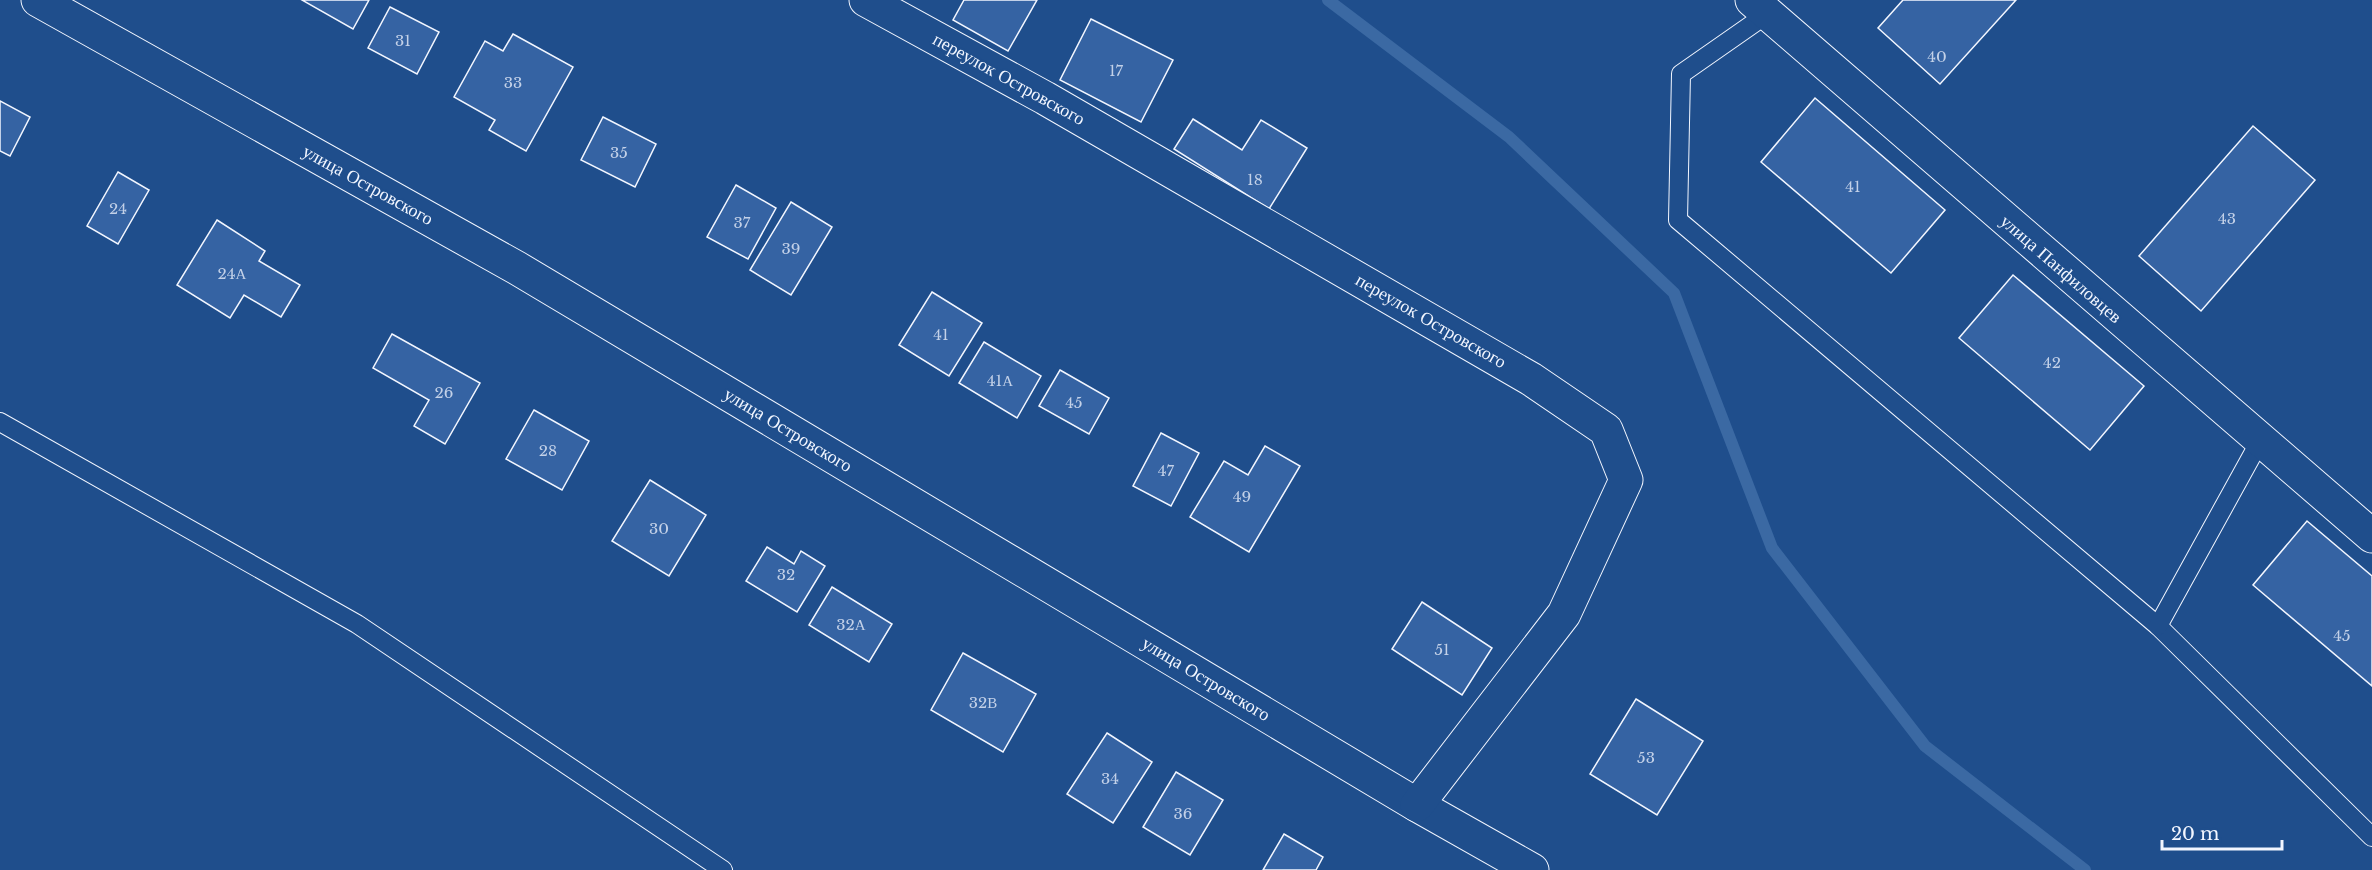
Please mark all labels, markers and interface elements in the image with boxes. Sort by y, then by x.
street label: переулок Островского [929,28,1089,130]
house number: 31 [395,31,411,50]
house number: 40 [1927,47,1947,66]
house number: 17 [1109,61,1124,80]
house number: 33 [504,73,522,92]
street label: улица Островского [299,140,437,230]
house number: 35 [610,143,628,162]
house number: 18 [1247,170,1263,189]
house number: 41 [1845,177,1861,196]
house number: 24 [109,199,127,218]
house number: 43 [2218,209,2236,228]
street label: улица Панфиловцев [1996,210,2126,328]
house number: 37 [734,213,751,232]
house number: 39 [782,239,800,258]
house number: 24А [218,264,247,283]
street label: переулок Островского [1352,269,1510,373]
house number: 41 [933,325,949,344]
house number: 42 [2043,353,2061,372]
house number: 41А [987,371,1013,390]
house number: 26 [435,383,453,402]
street label: улица Островского [720,383,856,477]
house number: 45 [1065,393,1083,412]
house number: 28 [539,441,557,460]
house number: 47 [1158,461,1175,480]
house number: 49 [1233,487,1251,506]
house number: 30 [649,519,669,538]
house number: 32 [777,565,795,584]
house number: 32А [836,615,866,634]
house number: 45 [2333,626,2351,645]
street label: улица Островского [1138,632,1274,726]
house number: 51 [1434,640,1450,659]
house number: 32В [969,693,997,712]
house number: 53 [1637,748,1655,767]
house number: 34 [1101,769,1119,788]
house number: 36 [1174,804,1192,823]
scale bar [2162,813,2282,851]
text: 20 m [2171,823,2219,845]

